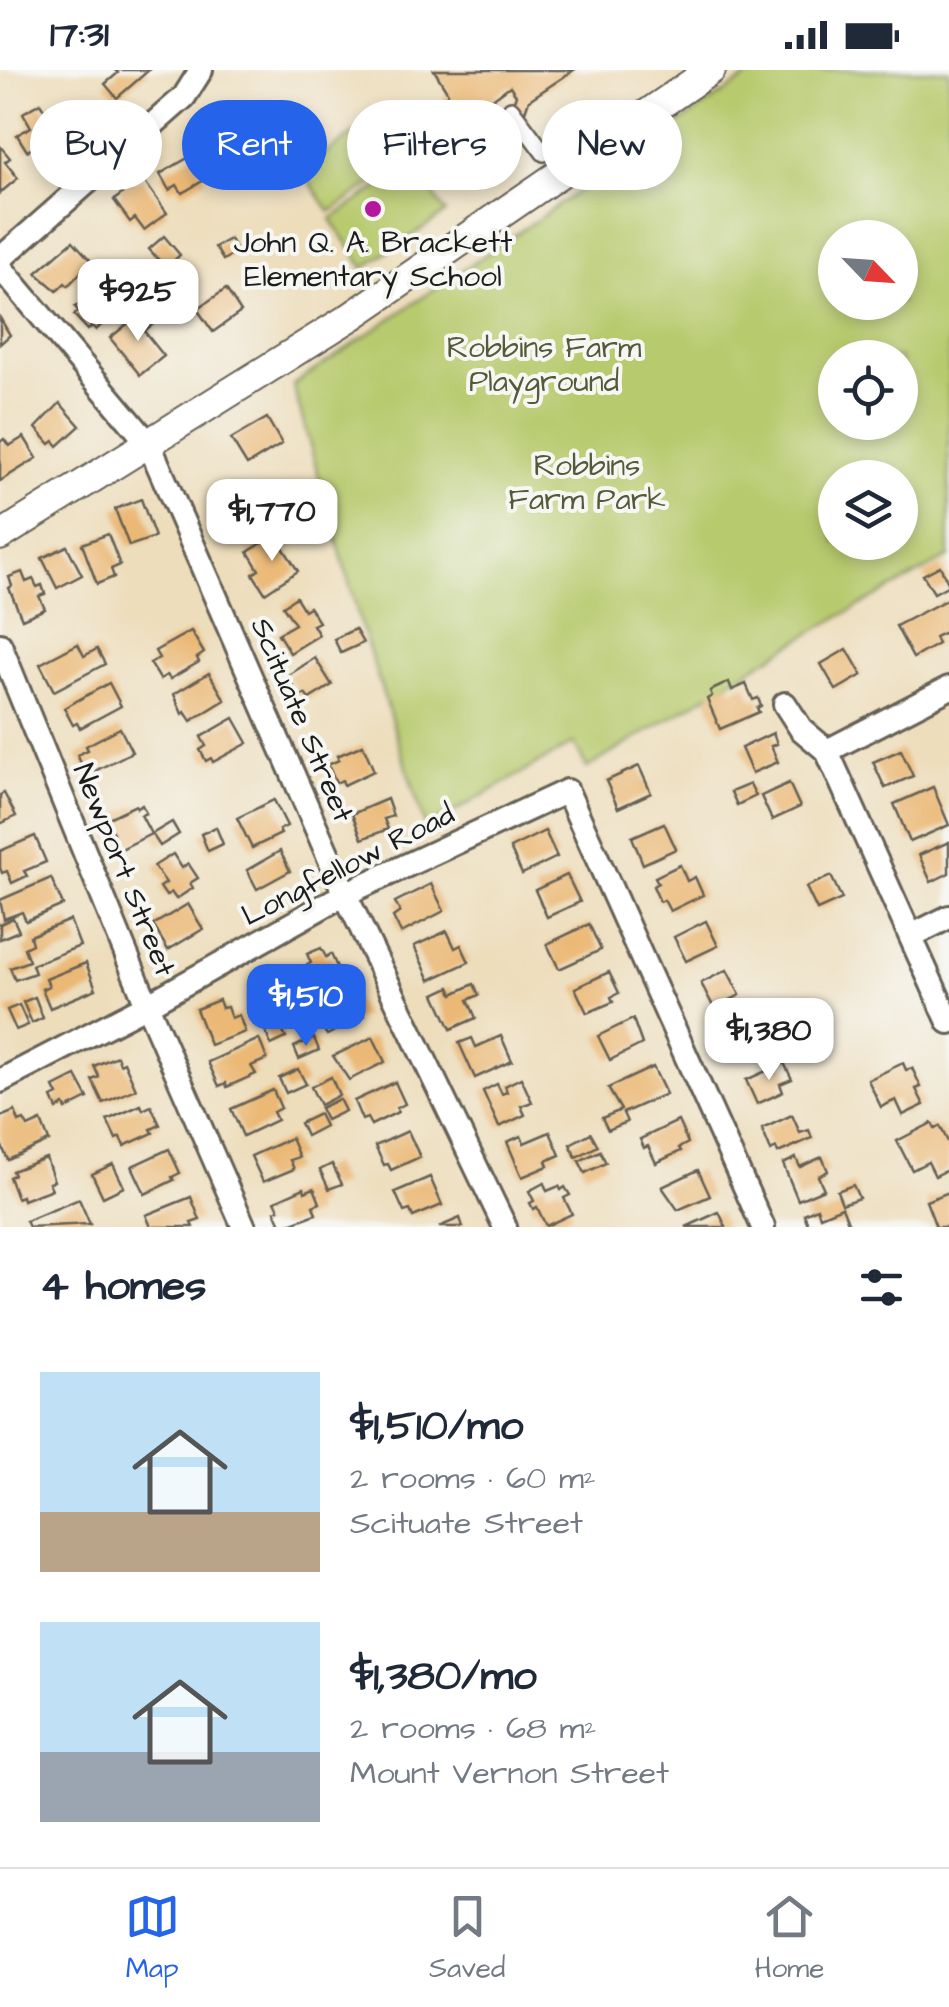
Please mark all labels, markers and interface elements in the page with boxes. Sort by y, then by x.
text: 17:31 [50,9,109,61]
chip: Buy [30,100,162,190]
chip: Rent [182,100,327,190]
chip: Filters [347,100,522,190]
chip: New [542,100,682,190]
marker: John Q. A. Brackett Elementary School [362,198,384,220]
north arrow [818,220,918,320]
map controls [818,220,918,560]
place label: John Q. A. Brackett Elementary School [234,222,512,299]
pin: $925 [79,259,197,344]
text: $925 [100,269,177,314]
park label: Robbins Farm Playground [447,327,642,404]
button: locate [818,340,918,440]
park label: Robbins Farm Park [508,445,666,521]
button: layers [818,460,918,560]
pin: $1,770 [191,479,353,564]
text: $1,770 [228,489,316,534]
street label: Scituate Street [240,611,364,829]
street label: Newport Street [62,757,186,983]
street label: Longfellow Road [234,793,462,938]
pin: $1,510 [225,964,387,1049]
text: $1,510 [269,974,343,1019]
pin: $1,380 [688,998,850,1083]
text: $1,380 [727,1008,811,1053]
text: 4 homes [40,1258,206,1316]
icon: filters [854,1260,909,1315]
text: $1,510/mo [350,1398,523,1456]
icon: home [120,1412,240,1532]
text: 2 rooms · 60 m² [350,1456,596,1501]
text: Scituate Street [350,1501,583,1546]
text: $1,380/mo [350,1648,537,1706]
icon: home [120,1662,240,1782]
text: 2 rooms · 68 m² [350,1706,596,1751]
text: Mount Vernon Street [350,1751,669,1796]
tab: Map [125,1889,180,1988]
tab: Saved [429,1889,505,1988]
tab: Home [755,1889,824,1988]

